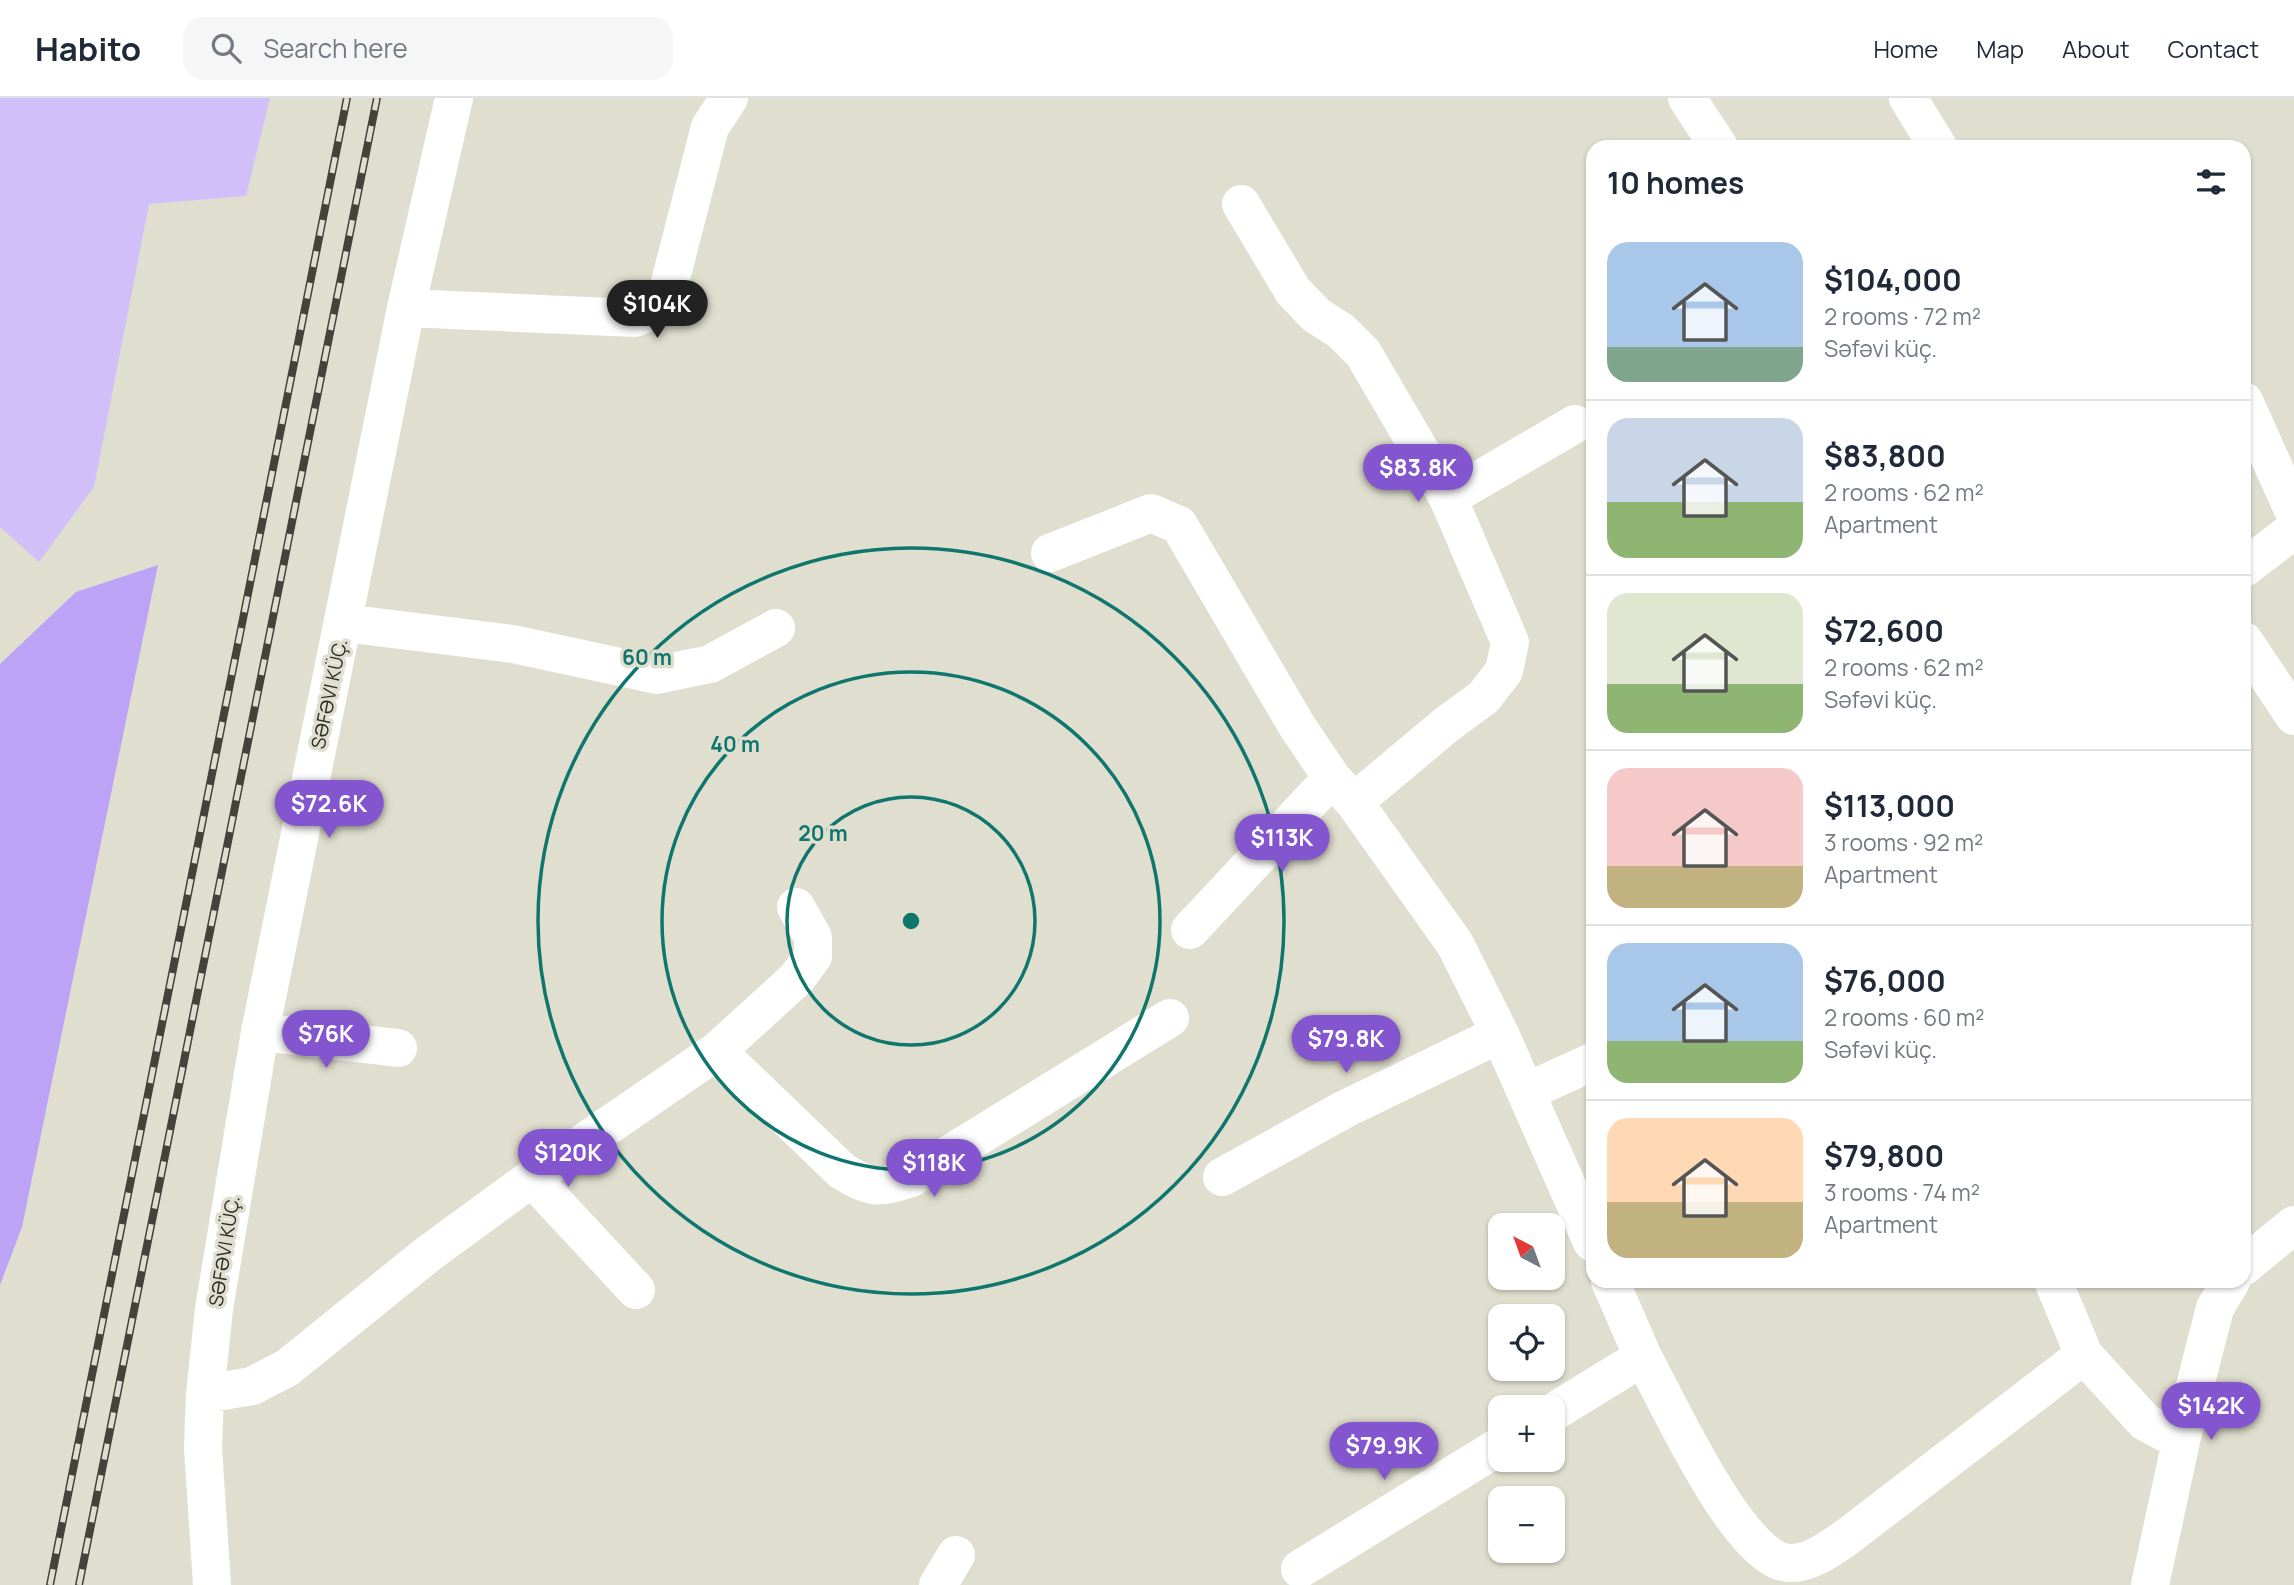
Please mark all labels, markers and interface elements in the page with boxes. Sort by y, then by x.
search box [183,17,673,80]
text: Habito [35,26,141,71]
icon: search [207,29,245,67]
text: Search here [263,30,408,66]
text: Home [1873,32,1938,65]
text: Map [1976,32,2024,65]
text: About [2062,32,2130,65]
text: Contact [2168,32,2259,65]
text: 10 homes [1607,162,1744,203]
icon: filters [2192,163,2230,201]
text: $104,000 [1824,259,1962,300]
icon: home [1663,270,1747,354]
pin: $104K [608,280,706,340]
text: $104K [623,287,691,319]
text: 2 rooms · 72 m² [1824,300,1981,332]
text: Səfəvi küç. [1824,332,1937,364]
text: $83,800 [1824,435,1946,476]
pin: $83.8K [1361,444,1475,504]
icon: home [1663,446,1747,530]
text: $83.8K [1379,451,1457,483]
text: 2 rooms · 62 m² [1824,476,1984,508]
text: Apartment [1824,508,1938,540]
text: $72,600 [1824,610,1944,651]
icon: home [1663,621,1747,705]
street label: SƏFƏVI KÜÇ. [305,637,353,751]
text: 60 m [622,643,672,671]
text: 2 rooms · 62 m² [1824,651,1984,683]
text: Səfəvi küç. [1824,683,1937,715]
text: 40 m [710,730,760,758]
pin: $72.6K [272,780,386,840]
text: $113,000 [1824,785,1955,826]
text: $72.6K [291,787,367,819]
icon: home [1663,796,1747,880]
pin: $113K [1233,814,1331,874]
text: 20 m [798,819,848,847]
text: $113K [1251,821,1313,853]
text: 3 rooms · 92 m² [1824,826,1983,858]
text: Apartment [1824,858,1938,890]
centre of rings [899,909,923,933]
text: $76,000 [1824,960,1946,1001]
icon: home [1663,971,1747,1055]
text: 2 rooms · 60 m² [1824,1001,1985,1033]
pin: $76K [285,1010,367,1070]
pin: $79.8K [1289,1016,1403,1075]
text: $76K [298,1017,354,1049]
text: $79.8K [1308,1022,1384,1054]
text: Səfəvi küç. [1824,1033,1937,1065]
pin: $120K [519,1130,617,1189]
text: $79,800 [1824,1135,1944,1176]
text: $120K [534,1136,602,1168]
pin: $118K [885,1140,983,1199]
text: $118K [902,1146,966,1178]
icon: home [1663,1146,1747,1230]
text: 3 rooms · 74 m² [1824,1176,1980,1208]
street label: SƏFƏVI KÜÇ. [202,1194,246,1308]
text: Apartment [1824,1208,1938,1240]
north arrow [1488,1213,1564,1290]
map controls [1488,1213,1565,1563]
button: locate [1488,1304,1565,1381]
pin: $142K [2162,1382,2260,1442]
text: $142K [2177,1389,2245,1421]
button: + [1488,1395,1565,1472]
pin: $79.9K [1327,1422,1441,1482]
text: $79.9K [1345,1429,1423,1461]
button: − [1488,1486,1565,1563]

